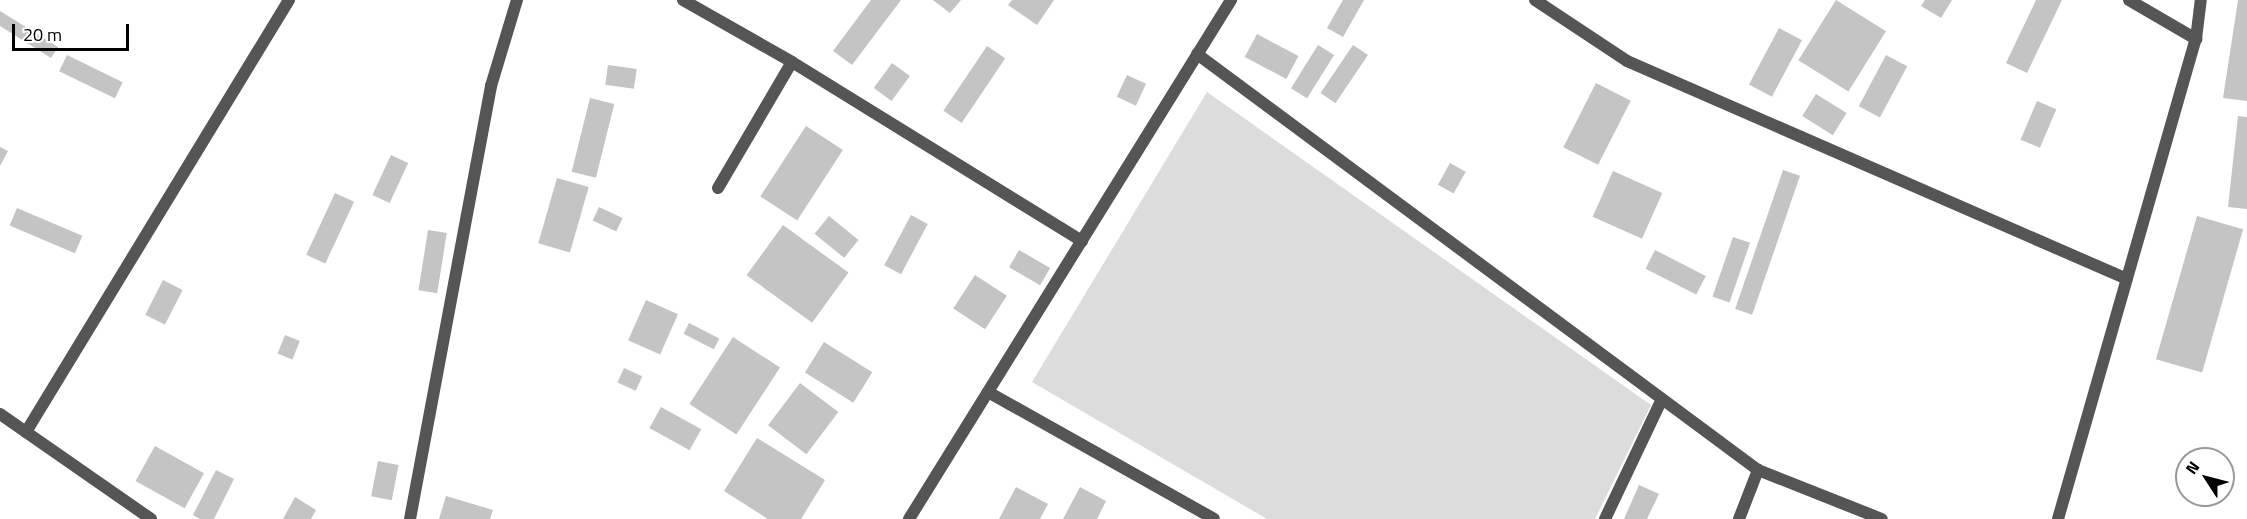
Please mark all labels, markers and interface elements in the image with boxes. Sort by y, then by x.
scale bar [15,12,132,50]
text: 20 m [23,21,62,48]
north arrow [2175,447,2235,507]
text: N [2179,456,2205,479]

